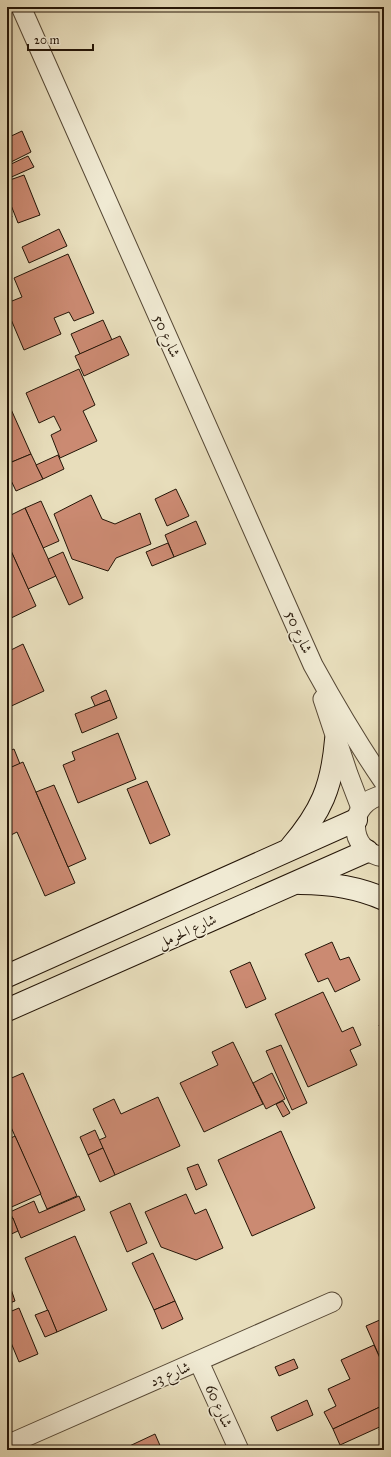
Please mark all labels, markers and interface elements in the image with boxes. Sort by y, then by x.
scale bar [28,26,93,52]
text: 20 m [34,33,60,47]
street label: شارع 50 [146,312,184,362]
street label: شارع 50 [278,608,316,658]
street label: شارع الحرمل [155,910,221,956]
street label: شارع 3د [147,1358,194,1394]
street label: شارع 60 [198,1381,237,1432]

